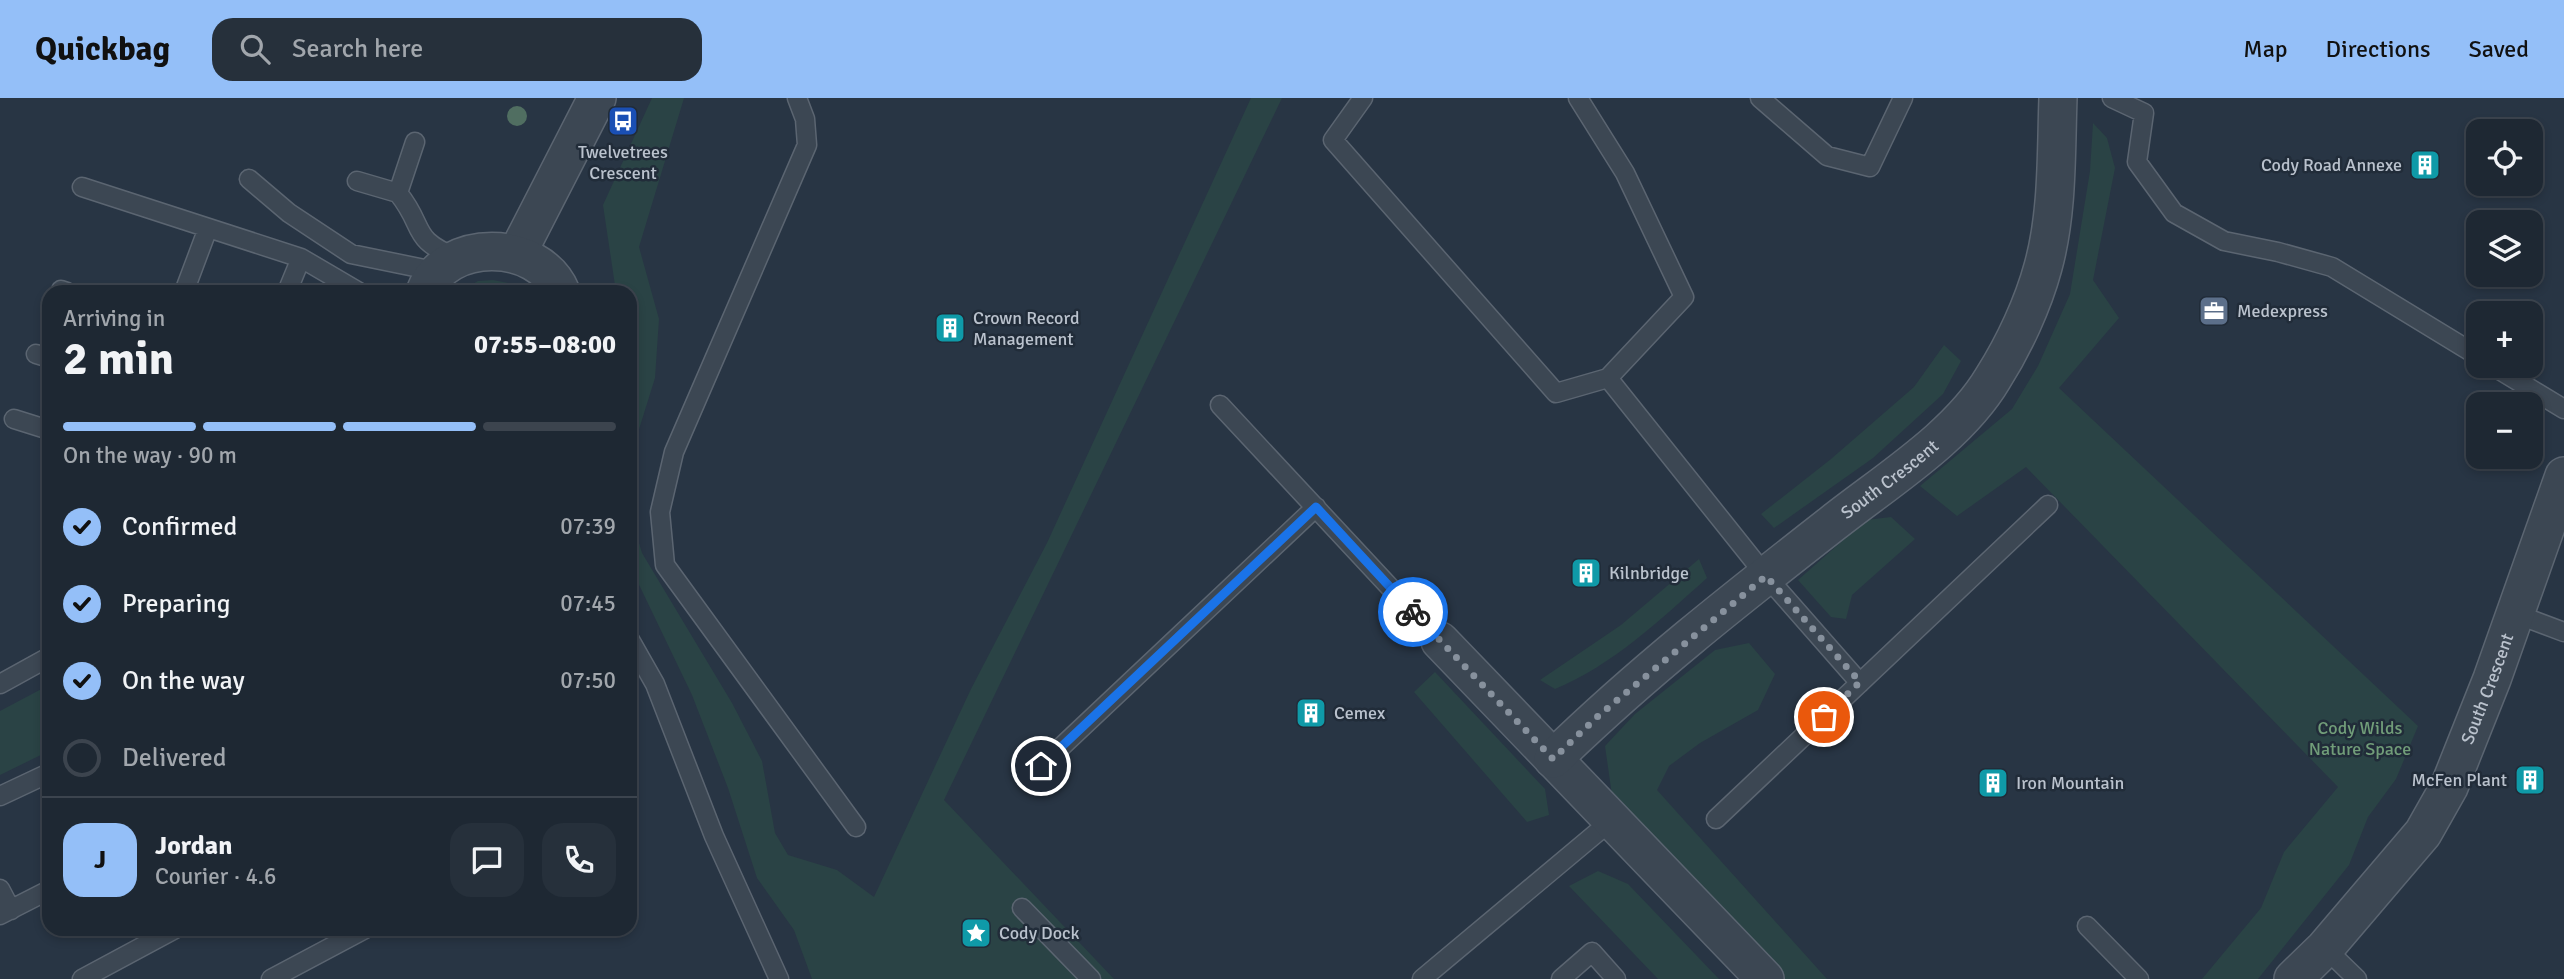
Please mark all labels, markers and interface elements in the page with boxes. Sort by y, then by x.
search box [212,18,702,81]
text: Quickbag [35,29,170,70]
icon: search [236,30,274,68]
text: Search here [292,33,423,65]
text: Map [2243,34,2288,64]
text: Directions [2326,34,2431,64]
text: Saved [2469,34,2529,64]
bus stop icon: Twelvetrees Crescent [606,104,640,138]
map controls [2466,119,2543,469]
button: locate [2466,119,2543,196]
place label: Twelvetrees Crescent [578,141,668,184]
building icon: Cody Road Annexe [2408,148,2442,182]
place label: Cody Road Annexe [2261,154,2402,176]
button: layers [2466,210,2543,287]
office icon: Medexpress [2197,294,2231,328]
place label: Medexpress [2237,300,2328,322]
button: + [2466,301,2543,378]
text: Arriving in [63,304,165,333]
place label: Crown Record Management [973,307,1079,350]
building icon: Crown Record Management [933,311,967,345]
text: 07:55–08:00 [474,329,616,361]
text: 2 min [63,331,174,387]
button: − [2466,392,2543,469]
street label: South Crescent [1837,435,1943,524]
text: On the way · 90 m [63,441,237,470]
icon: check [63,508,101,546]
text: Confirmed [122,511,237,543]
text: 07:39 [560,512,616,541]
building icon: Kilnbridge [1569,556,1603,590]
place label: Kilnbridge [1609,562,1689,584]
courier [1378,577,1448,647]
icon: check [63,585,101,623]
text: Preparing [122,588,230,620]
text: 07:45 [560,589,616,618]
icon: bike [1394,593,1432,631]
street label: South Crescent [2456,630,2518,747]
icon: check [63,662,101,700]
text: On the way [122,665,245,697]
text: 07:50 [560,666,616,695]
pin [1794,687,1854,747]
building icon: Cemex [1294,696,1328,730]
icon: bag [1805,698,1843,736]
place label: Cemex [1334,702,1386,724]
park label: Cody Wilds Nature Space [2309,717,2411,760]
pin [1011,736,1071,796]
text: Delivered [122,742,227,774]
icon: home [1022,747,1060,785]
building icon: McFen Plant [2513,763,2547,797]
building icon: Iron Mountain [1976,766,2010,800]
place label: McFen Plant [2412,769,2507,791]
place label: Iron Mountain [2016,772,2124,794]
button: chat [450,823,524,897]
button: phone [542,823,616,897]
text: Jordan [155,830,232,862]
text: J [94,844,106,876]
text: Courier · 4.6 [155,862,276,891]
place icon: Cody Dock [959,916,993,950]
place label: Cody Dock [999,922,1080,944]

